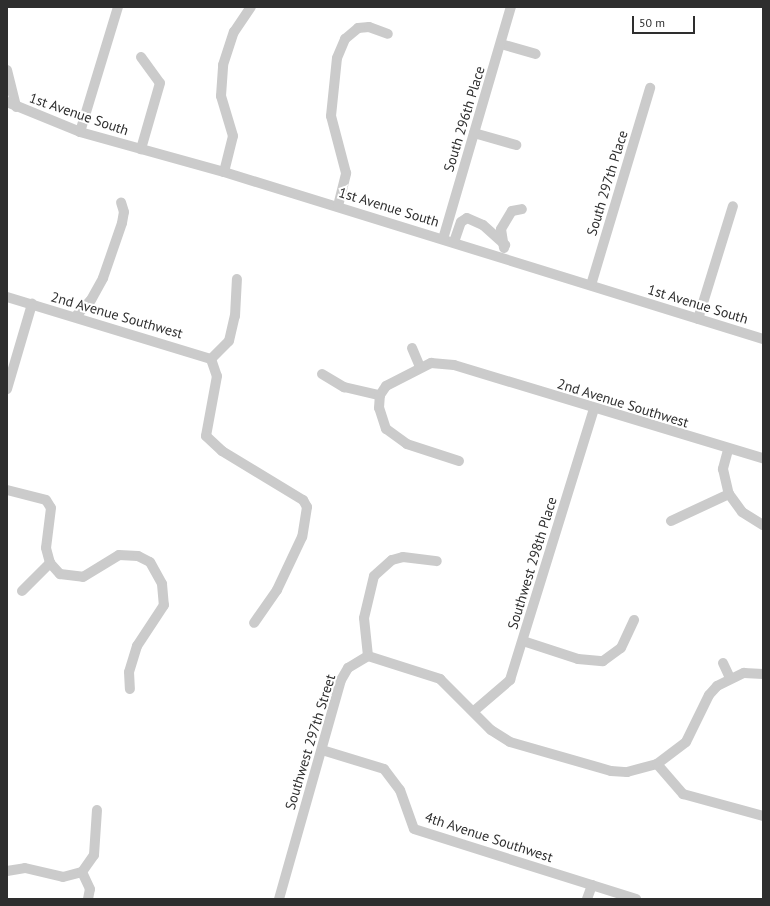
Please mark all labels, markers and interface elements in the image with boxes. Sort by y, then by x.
scale bar [634,8,697,34]
text: 50 m [639,15,665,30]
street label: South 296th Place [440,64,488,174]
street label: 1st Avenue South [27,89,131,139]
street label: South 297th Place [583,128,631,238]
street label: 1st Avenue South [337,184,441,230]
street label: 1st Avenue South [646,281,750,327]
street label: 2nd Avenue Southwest [49,288,185,342]
street label: 2nd Avenue Southwest [555,375,691,431]
street label: Southwest 298th Place [504,495,560,631]
street label: Southwest 297th Street [281,672,339,812]
street label: 4th Avenue Southwest [423,808,555,866]

